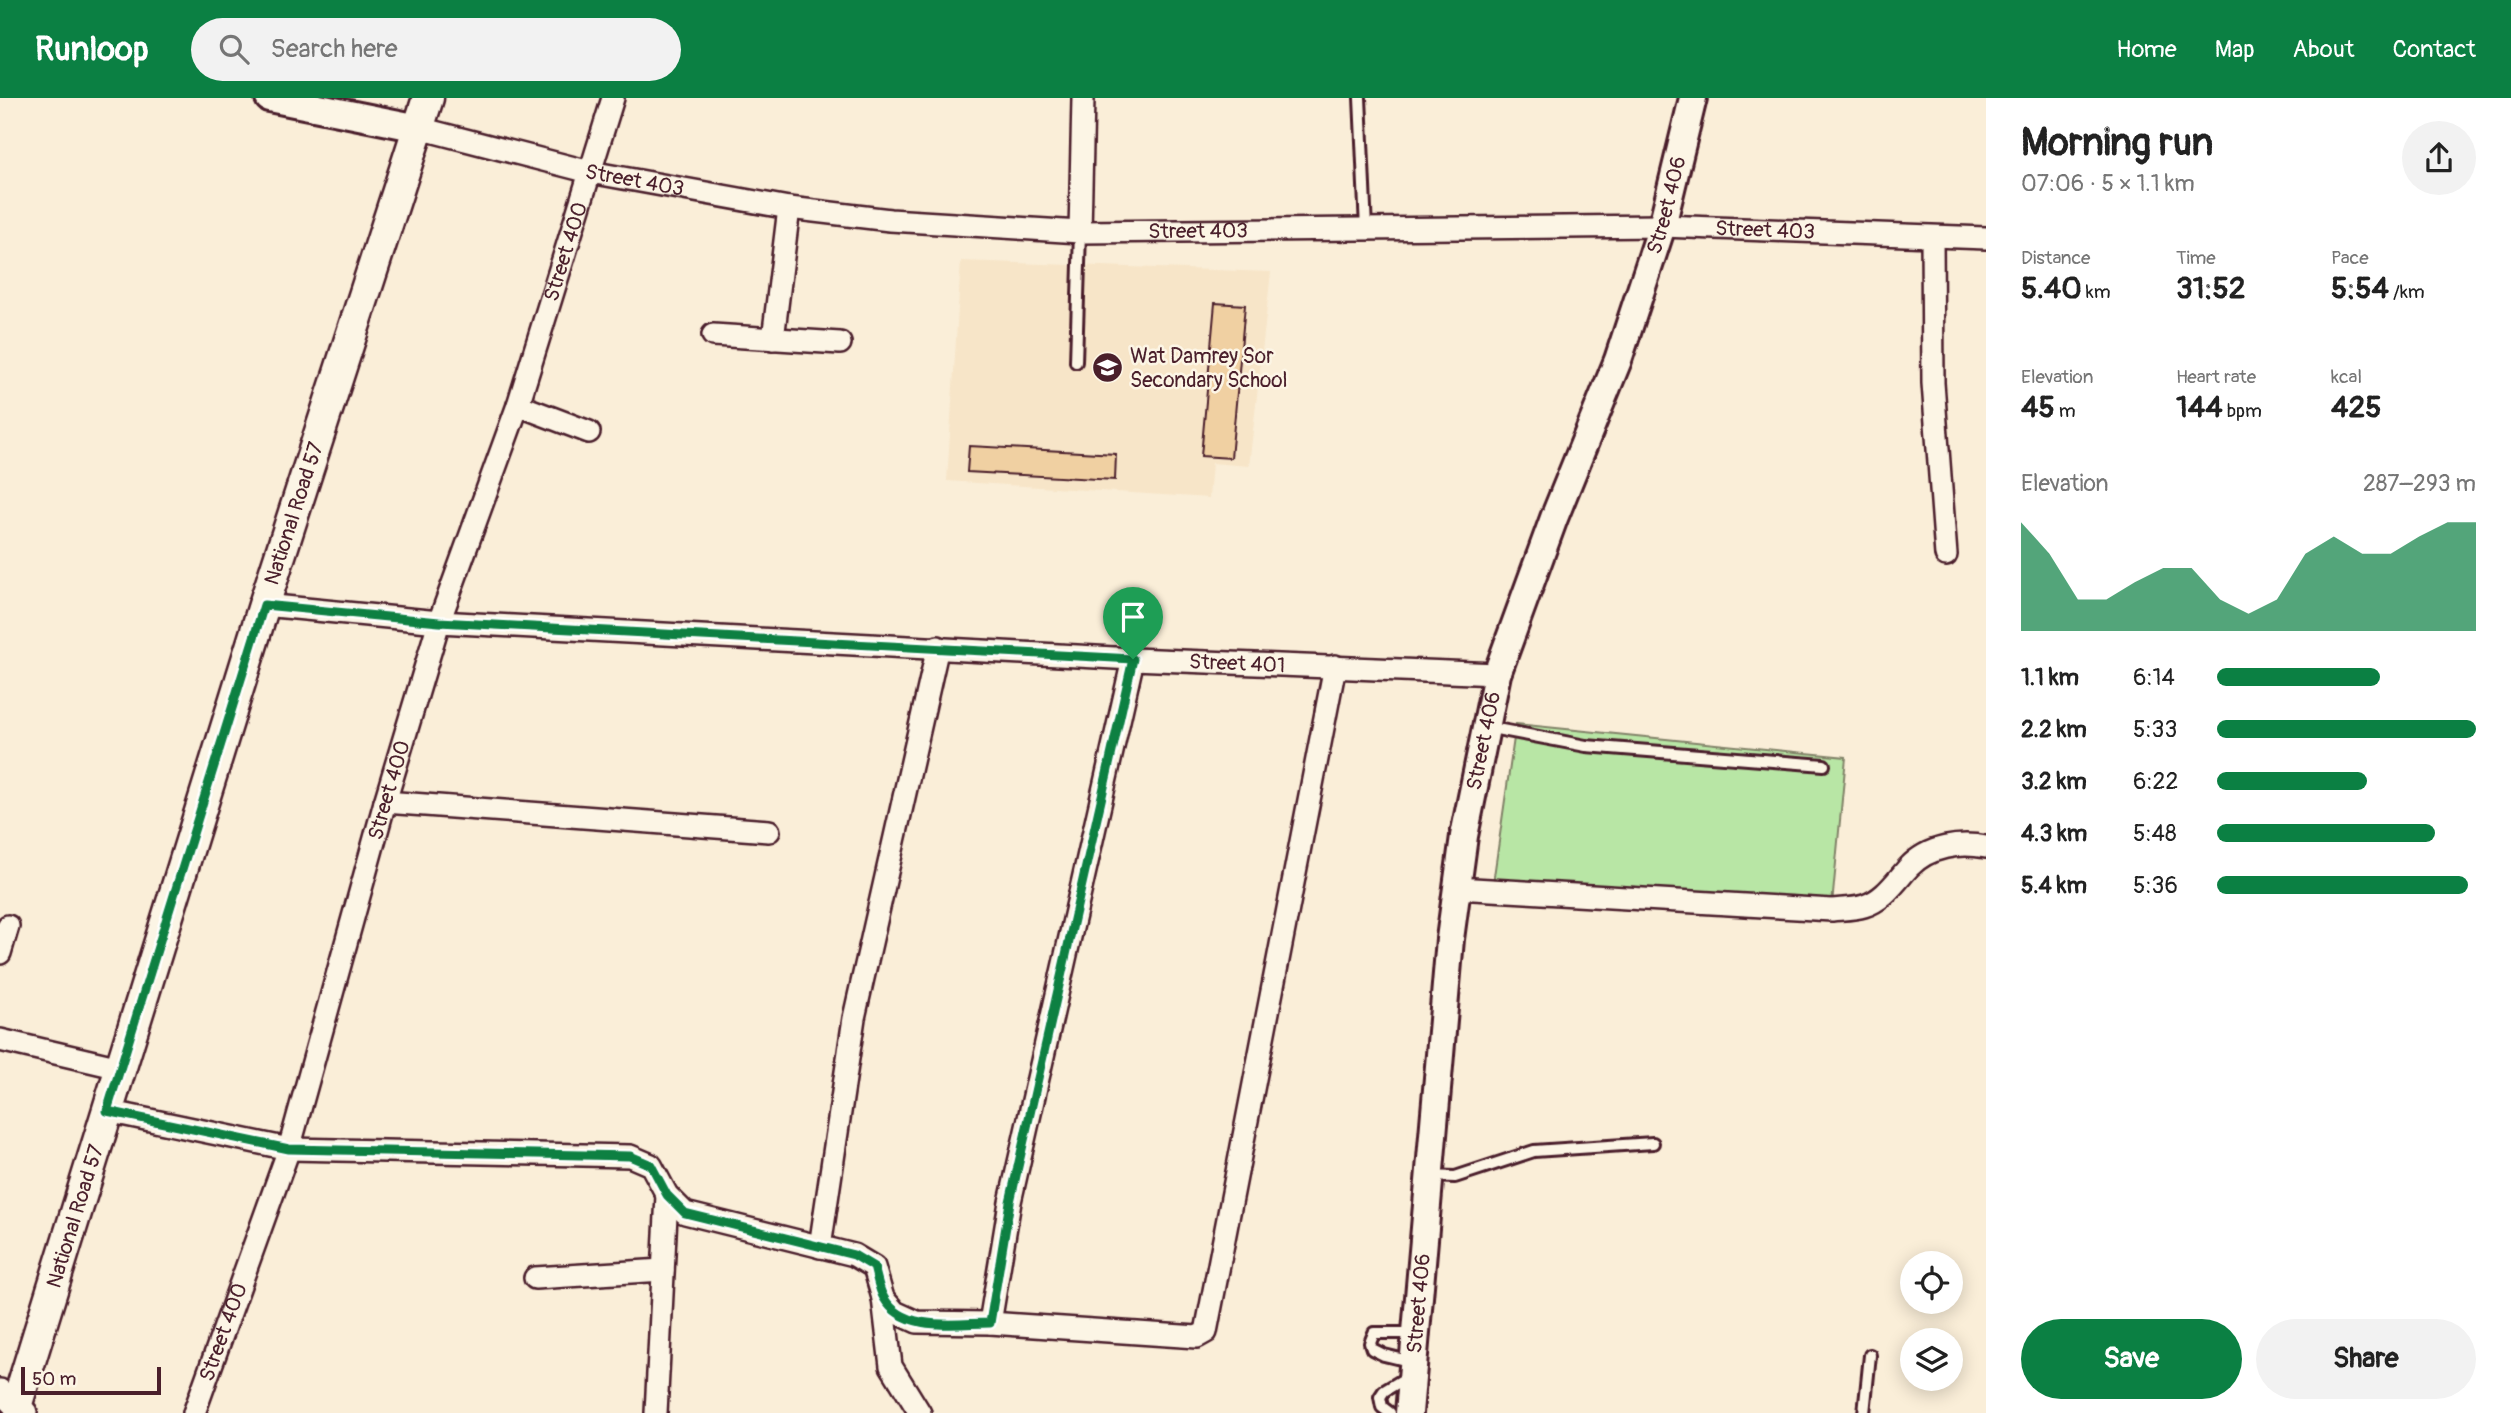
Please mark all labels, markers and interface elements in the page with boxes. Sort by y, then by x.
search box [191,18,681,81]
text: Runloop [35,29,149,70]
icon: search [215,30,253,68]
text: Search here [271,33,398,65]
text: Home [2116,35,2177,64]
text: Map [2215,35,2255,64]
text: About [2293,35,2355,64]
text: Contact [2393,35,2476,64]
text: Morning run [2021,119,2213,167]
button: share [2402,121,2476,195]
street label: Street 406 [1640,153,1692,258]
street label: Street 403 [583,158,686,202]
text: 07:06 · 5 × 1.1 km [2021,169,2195,198]
street label: Street 400 [537,199,593,305]
street label: Street 403 [1715,214,1815,245]
street label: Street 403 [1148,217,1248,245]
text: Distance [2021,246,2090,270]
text: Time [2176,246,2216,270]
text: Pace [2331,246,2369,270]
text: 5.40 [2021,270,2082,307]
text: 31:52 [2176,270,2246,307]
text: 5:54 [2331,270,2389,307]
text: km [2082,280,2111,304]
text: /km [2389,280,2425,304]
place label: Wat Damrey Sor Secondary School [1130,343,1288,394]
school or university icon: Wat Damrey Sor Secondary School [1090,351,1124,385]
text: Elevation [2021,365,2093,389]
text: Heart rate [2176,365,2256,389]
text: kcal [2331,365,2362,389]
text: 45 [2021,389,2055,426]
text: 144 [2176,389,2223,426]
text: 425 [2331,389,2381,426]
text: m [2055,399,2076,423]
text: bpm [2223,399,2262,423]
street label: National Road 57 [258,439,329,588]
text: Elevation [2021,469,2109,498]
text: 287–293 m [2363,469,2476,498]
pin [1103,587,1163,659]
icon: arrive [1114,598,1152,636]
street label: Street 401 [1188,648,1286,679]
text: 1.1 km [2021,663,2079,692]
text: 6:14 [2133,663,2175,692]
street label: Street 406 [1460,689,1507,793]
text: 2.2 km [2021,715,2087,744]
text: 5:33 [2133,715,2177,744]
street label: Street 400 [362,737,416,843]
text: 3.2 km [2021,767,2087,796]
text: 6:22 [2133,767,2178,796]
text: 4.3 km [2021,819,2087,848]
text: 5:48 [2133,819,2177,848]
text: 5.4 km [2021,871,2087,900]
text: 5:36 [2133,871,2178,900]
street label: National Road 57 [40,1141,110,1291]
map controls [1900,1251,1963,1391]
button: locate [1900,1251,1963,1314]
street label: Street 406 [1401,1252,1436,1355]
street label: Street 400 [193,1279,253,1385]
button: Save [2021,1319,2242,1399]
button: Share [2256,1319,2476,1399]
button: layers [1900,1328,1963,1391]
scale bar [21,1364,161,1396]
text: 50 m [32,1367,76,1391]

